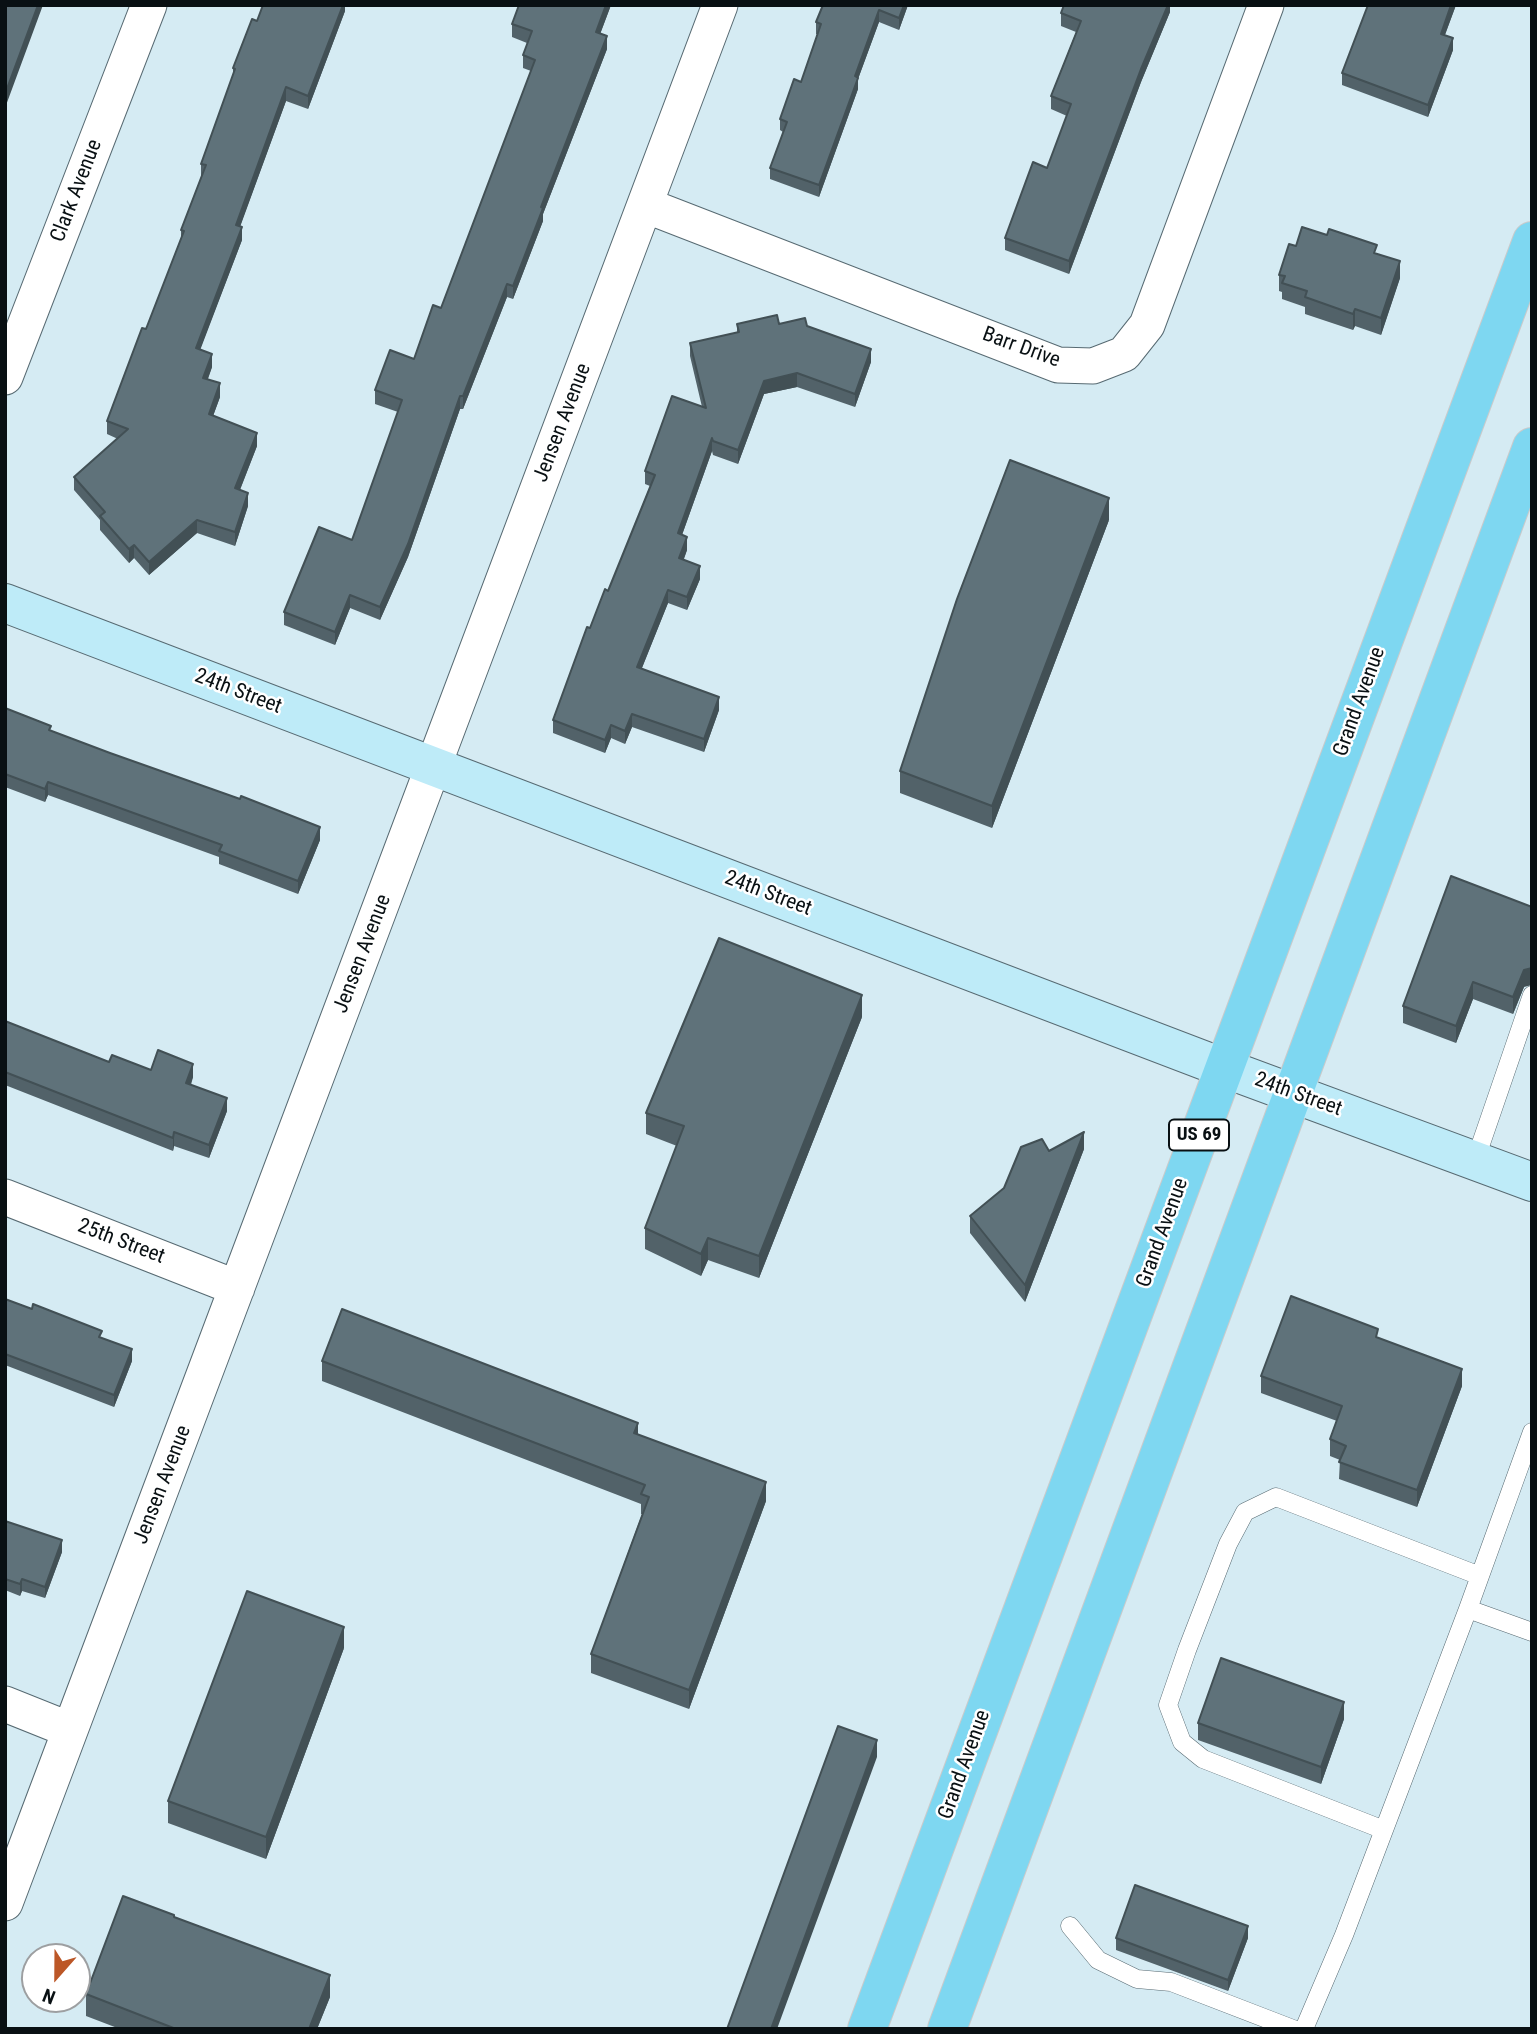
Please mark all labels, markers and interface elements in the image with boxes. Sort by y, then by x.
street label: Clark Avenue [46,136,108,246]
street label: Barr Drive [979,322,1063,374]
street label: Jensen Avenue [529,360,597,486]
street label: Grand Avenue [1329,644,1391,760]
street label: 24th Street [191,664,285,720]
street label: 24th Street [721,866,815,922]
street label: Jensen Avenue [329,891,397,1017]
street label: 24th Street [1251,1068,1345,1122]
road number: US 69 [1169,1120,1229,1150]
street label: Grand Avenue [1132,1175,1194,1291]
street label: 25th Street [74,1214,168,1270]
street label: Jensen Avenue [129,1422,197,1548]
street label: Grand Avenue [934,1707,996,1823]
north arrow [21,1943,91,2013]
text: N [39,1983,59,2009]

